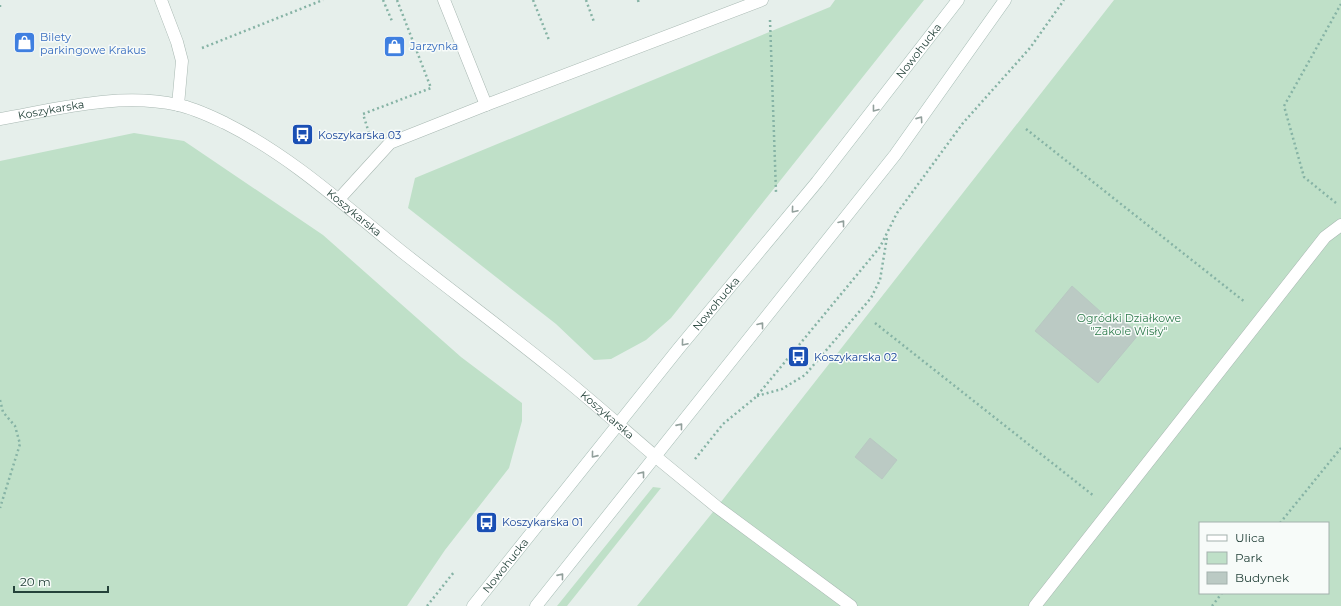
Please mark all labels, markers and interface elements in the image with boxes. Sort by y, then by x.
street label: Nowohucka [893,20,944,81]
shop icon: Bilety parkingowe Krakus [11,30,37,56]
place label: Bilety parkingowe Krakus [40,30,147,57]
shop icon: Jarzynka [381,33,407,59]
place label: Jarzynka [409,39,458,53]
street label: Koszykarska [17,97,85,123]
one-way arrow [872,104,879,111]
one-way arrow [915,116,923,123]
bus stop icon: Koszykarska 03 [290,122,316,148]
place label: Koszykarska 03 [318,128,401,142]
street label: Koszykarska [324,186,385,239]
one-way arrow [791,205,798,213]
one-way arrow [837,220,844,227]
street label: Nowohucka [689,274,742,333]
park label: Ogródki Działkowe "Zakole Wisły" [1077,311,1181,338]
one-way arrow [757,322,764,329]
one-way arrow [681,338,688,345]
bus stop icon: Koszykarska 02 [786,344,812,370]
place label: Koszykarska 02 [814,350,897,364]
street label: Koszykarska [577,388,637,442]
one-way arrow [675,424,682,431]
one-way arrow [591,450,598,457]
one-way arrow [637,472,644,479]
bus stop icon: Koszykarska 01 [474,509,500,535]
place label: Koszykarska 01 [502,515,583,529]
legend [1199,522,1329,594]
text: Ulica [1235,530,1265,545]
street label: Nowohucka [479,535,532,596]
text: Park [1235,550,1263,565]
scale bar [14,568,108,594]
text: Budynek [1235,570,1290,585]
one-way arrow [556,573,563,580]
text: 20 m [20,574,51,589]

